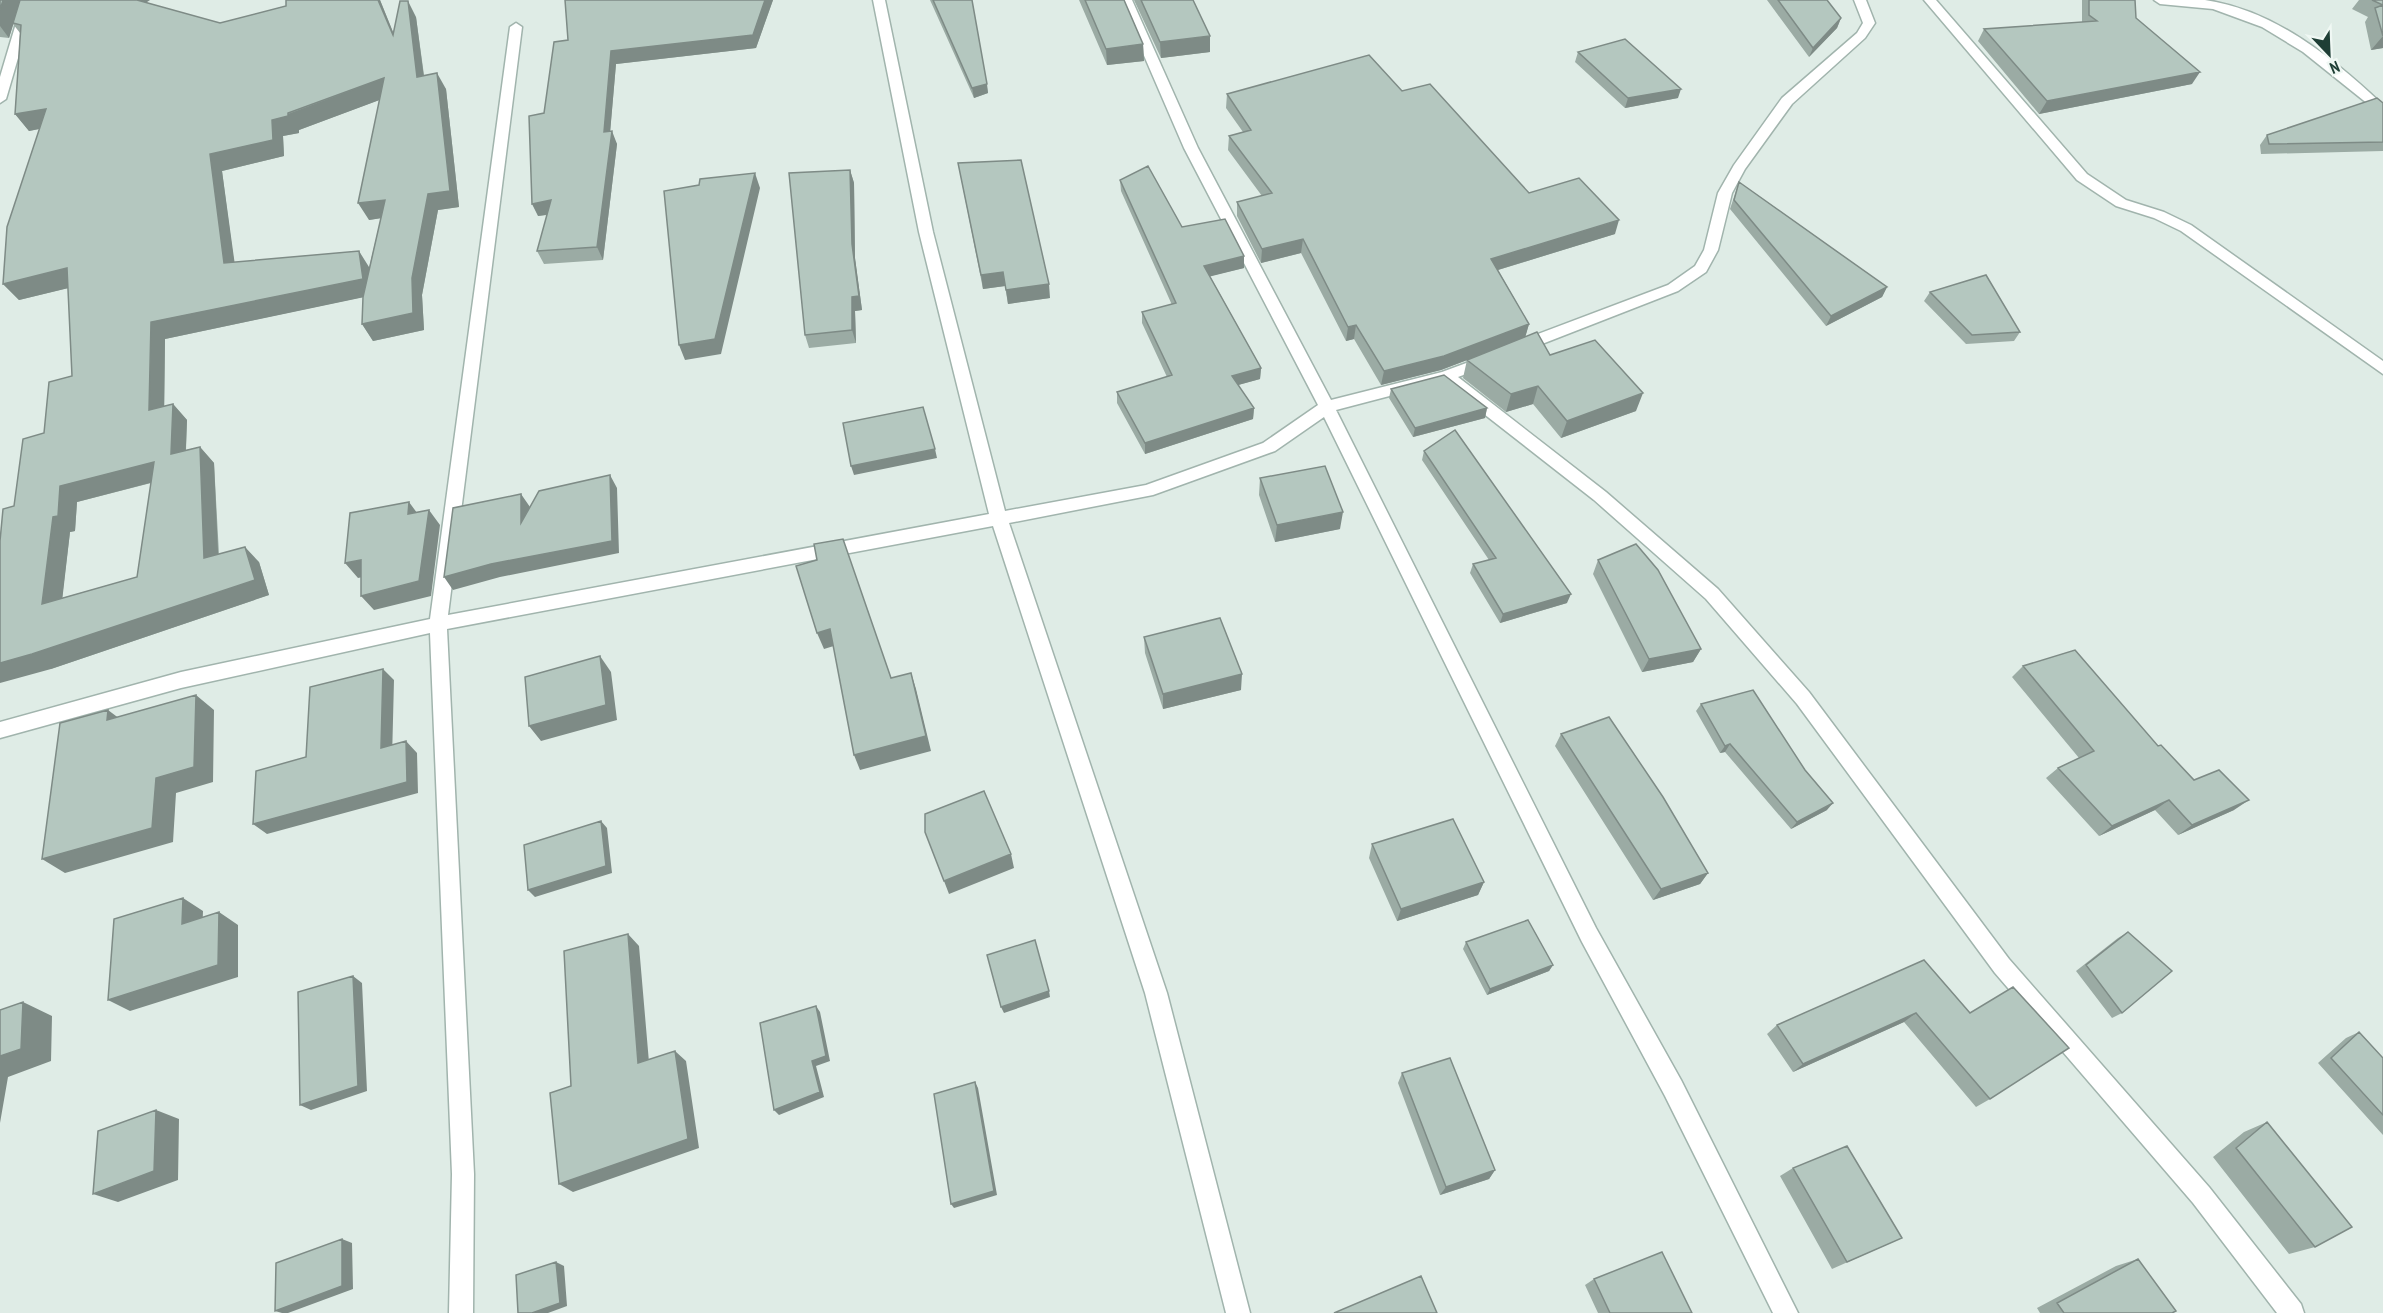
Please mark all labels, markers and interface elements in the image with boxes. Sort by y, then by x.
north arrow [2299,24,2359,84]
text: N [2327,57,2343,79]

